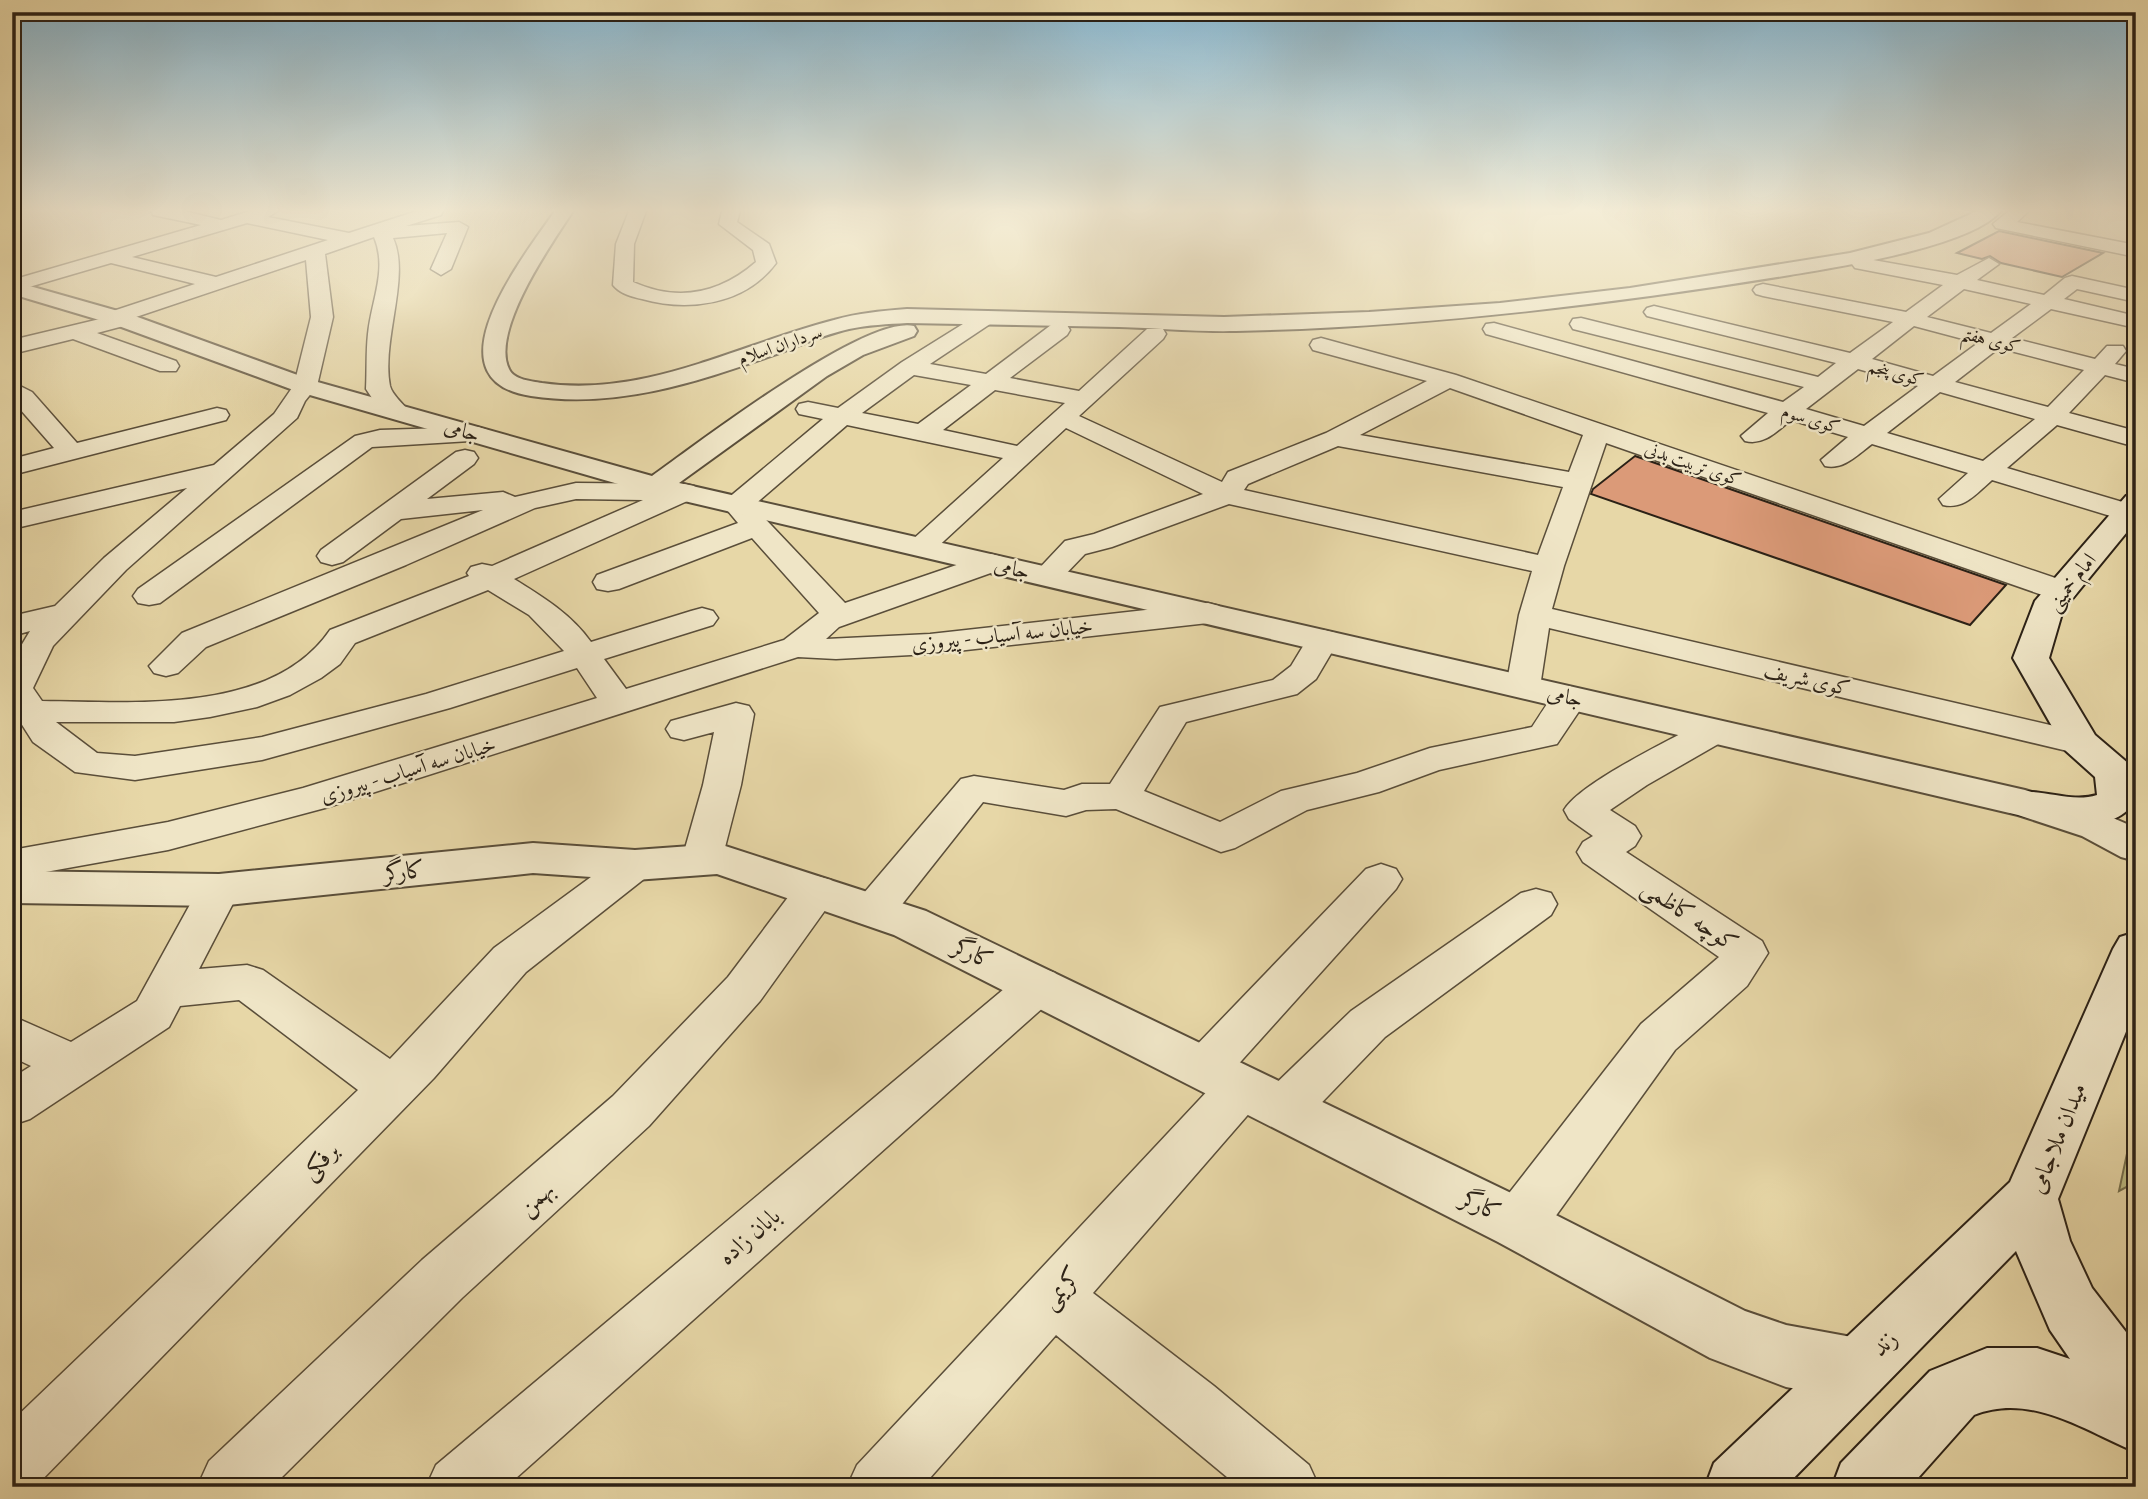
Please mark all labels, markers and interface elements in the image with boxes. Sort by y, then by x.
street label: سرداران اسلام [735,319,827,374]
street label: کوی هفتم [1957,321,2023,365]
street label: کوی پنجم [1864,354,1927,397]
street label: کوی سوم [1778,399,1843,443]
street label: جامی [441,412,483,448]
street label: کوی تربیت بدنی [1641,436,1745,492]
street label: امام خمینی [2039,547,2106,619]
street label: جامی [991,550,1033,586]
street label: خیابان سه آسیاب - پیروزی [910,612,1094,659]
street label: کوی شریف [1761,655,1853,703]
street label: جامی [1544,678,1586,714]
street label: خیابان سه آسیاب - پیروزی [317,730,500,811]
street label: کارگر [379,853,426,889]
street label: کوچه کاظمی [1635,871,1744,960]
street label: کارگر [945,928,999,976]
street label: میدان ملاجامی [2020,1078,2094,1198]
street label: برفکی [294,1135,346,1187]
street label: بهمن [511,1173,561,1223]
street label: کارگر [1453,1180,1507,1228]
street label: بابان زاده [711,1200,787,1272]
street label: کریمی [1033,1260,1089,1317]
street label: زند [1864,1323,1904,1363]

